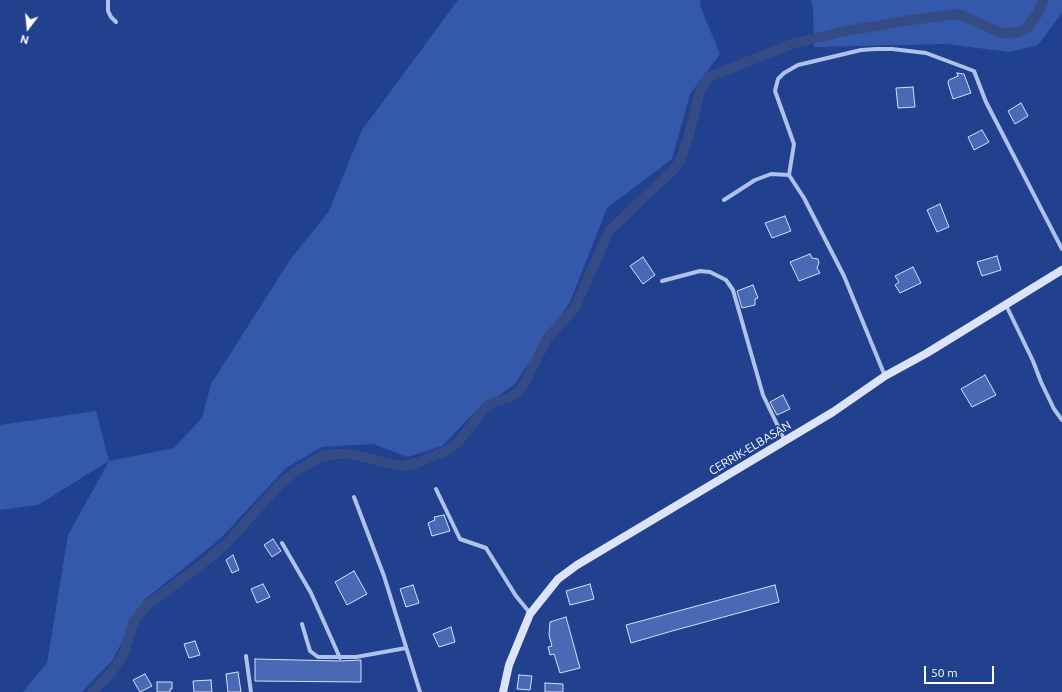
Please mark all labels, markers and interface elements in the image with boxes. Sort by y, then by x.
north arrow [8,8,48,48]
text: N [19,33,30,46]
street label: CERRIK-ELBASAN [706,418,794,478]
scale bar [926,658,996,684]
text: 50 m [931,666,958,679]

